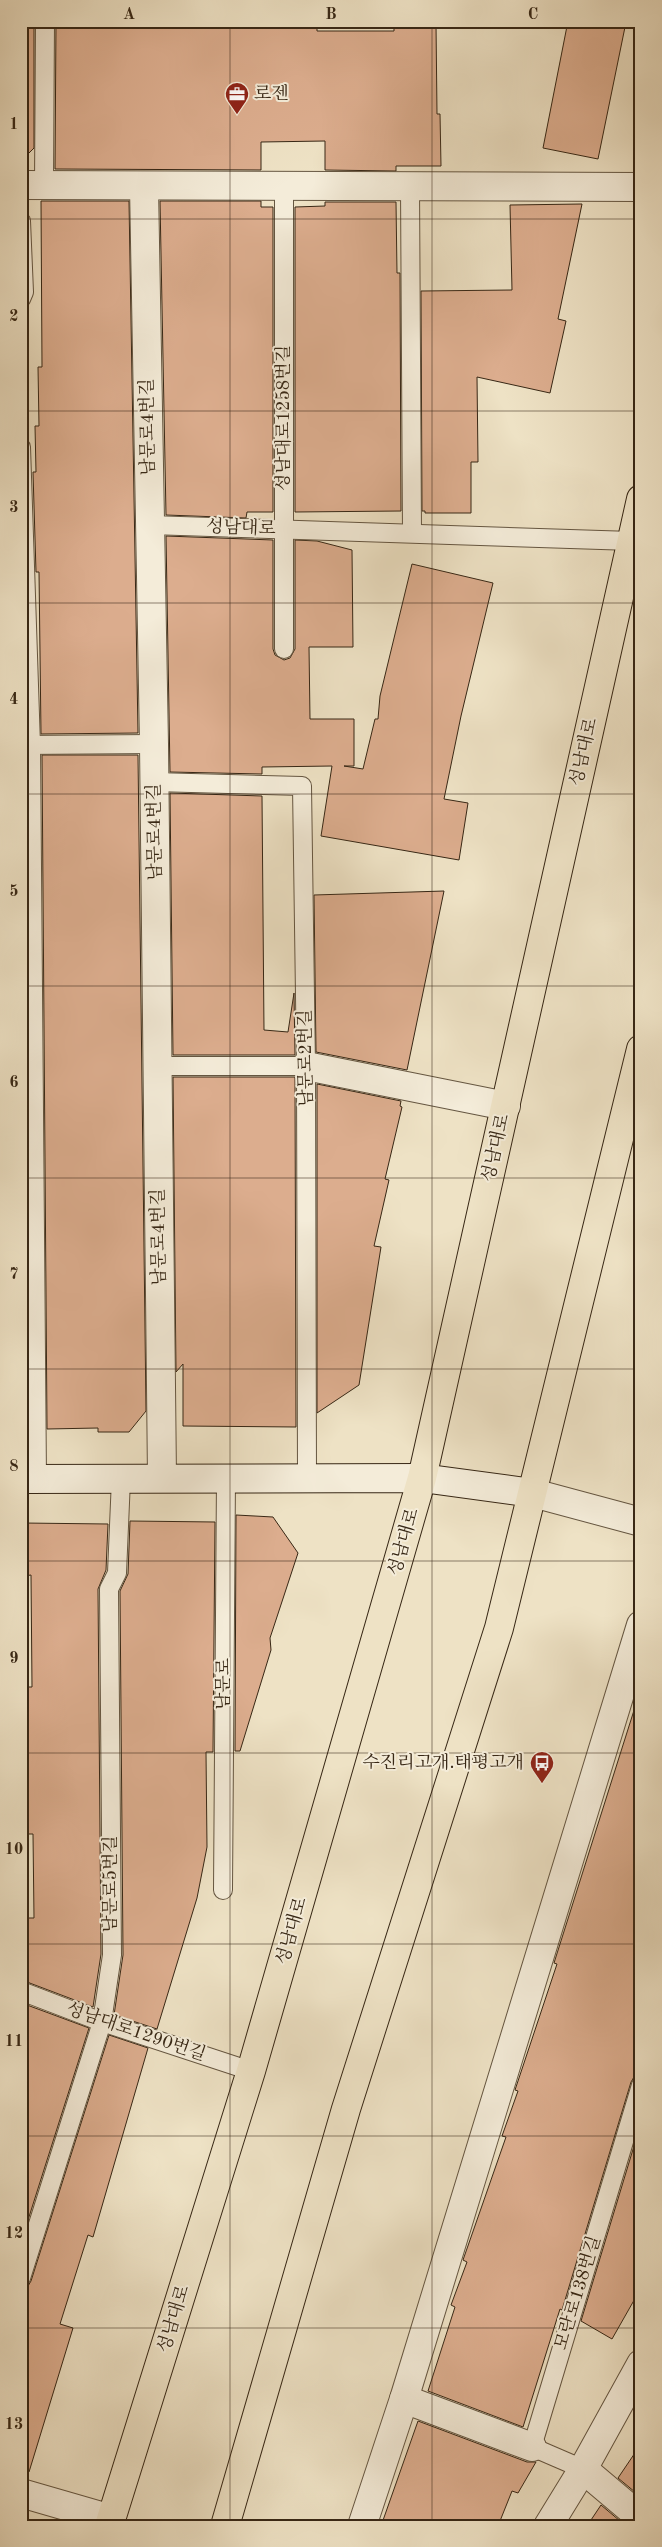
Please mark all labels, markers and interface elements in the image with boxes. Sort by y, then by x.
text: A [123,7,135,23]
text: B [325,7,337,23]
text: C [528,7,538,23]
office icon: 로젠 [224,81,250,115]
place label: 로젠 [254,84,289,103]
text: 1 [9,117,19,133]
text: 2 [9,309,19,325]
street label: 성남대로1258번길 [274,345,293,491]
street label: 남문로4번길 [137,378,158,476]
text: 3 [9,500,19,516]
street label: 성남대로 [206,517,276,538]
text: 4 [9,692,19,708]
street label: 성남대로 [566,716,601,788]
street label: 남문로4번길 [144,783,165,881]
text: 5 [9,884,19,900]
street label: 남문로2번길 [295,1009,316,1107]
text: 6 [9,1075,19,1091]
street label: 성남대로 [478,1112,513,1184]
street label: 남문로4번길 [148,1188,169,1286]
text: 7 [9,1267,19,1283]
text: 8 [9,1459,19,1475]
street label: 성남대로 [385,1506,422,1578]
text: 9 [9,1651,19,1667]
street label: 남문로 [214,1658,233,1710]
bus stop icon: 수진리고개.태평고개 [529,1750,555,1784]
place label: 수진리고개.태평고개 [362,1753,524,1772]
street label: 남문로5번길 [101,1835,120,1933]
text: 10 [5,1842,23,1858]
street label: 성남대로 [273,1895,310,1967]
street label: 성남대로1290번길 [64,1999,208,2064]
text: 11 [5,2034,23,2050]
text: 12 [5,2226,23,2242]
street label: 모란로138번길 [551,2234,604,2352]
street label: 성남대로 [154,2283,193,2355]
text: 13 [5,2417,23,2433]

